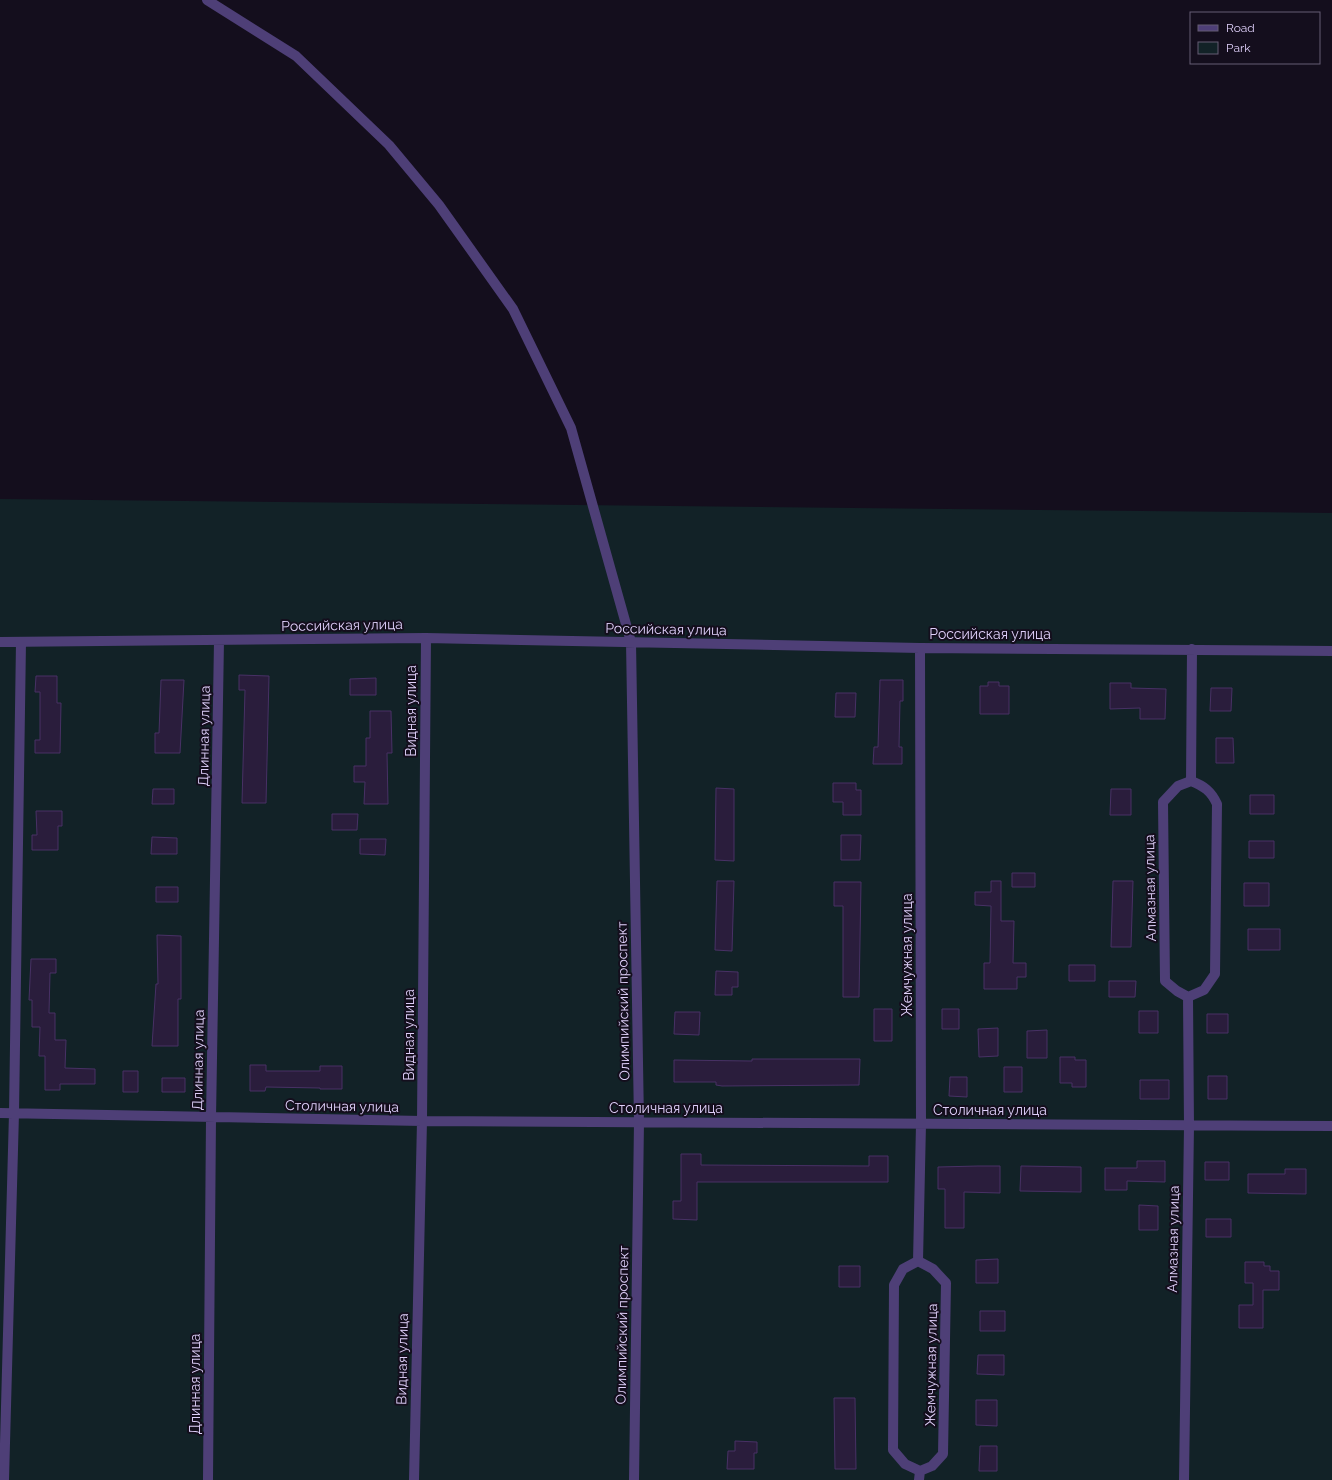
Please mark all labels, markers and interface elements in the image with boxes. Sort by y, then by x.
legend [1190,12,1320,64]
text: Road [1226,21,1255,35]
text: Park [1226,41,1251,55]
street label: Российская улица [281,616,403,634]
street label: Российская улица [605,620,727,638]
street label: Российская улица [929,626,1051,642]
street label: Видная улица [403,665,419,757]
street label: Длинная улица [195,685,213,787]
street label: Алмазная улица [1141,834,1159,942]
street label: Жемчужная улица [899,893,915,1017]
street label: Олимпийский проспект [614,921,632,1081]
street label: Видная улица [401,989,417,1081]
street label: Длинная улица [189,1009,207,1111]
street label: Столичная улица [285,1097,399,1115]
street label: Столичная улица [609,1100,723,1116]
street label: Столичная улица [933,1102,1047,1118]
street label: Алмазная улица [1164,1185,1182,1293]
street label: Олимпийский проспект [613,1245,631,1405]
street label: Жемчужная улица [922,1303,940,1427]
street label: Видная улица [393,1313,411,1405]
street label: Длинная улица [187,1334,203,1434]

